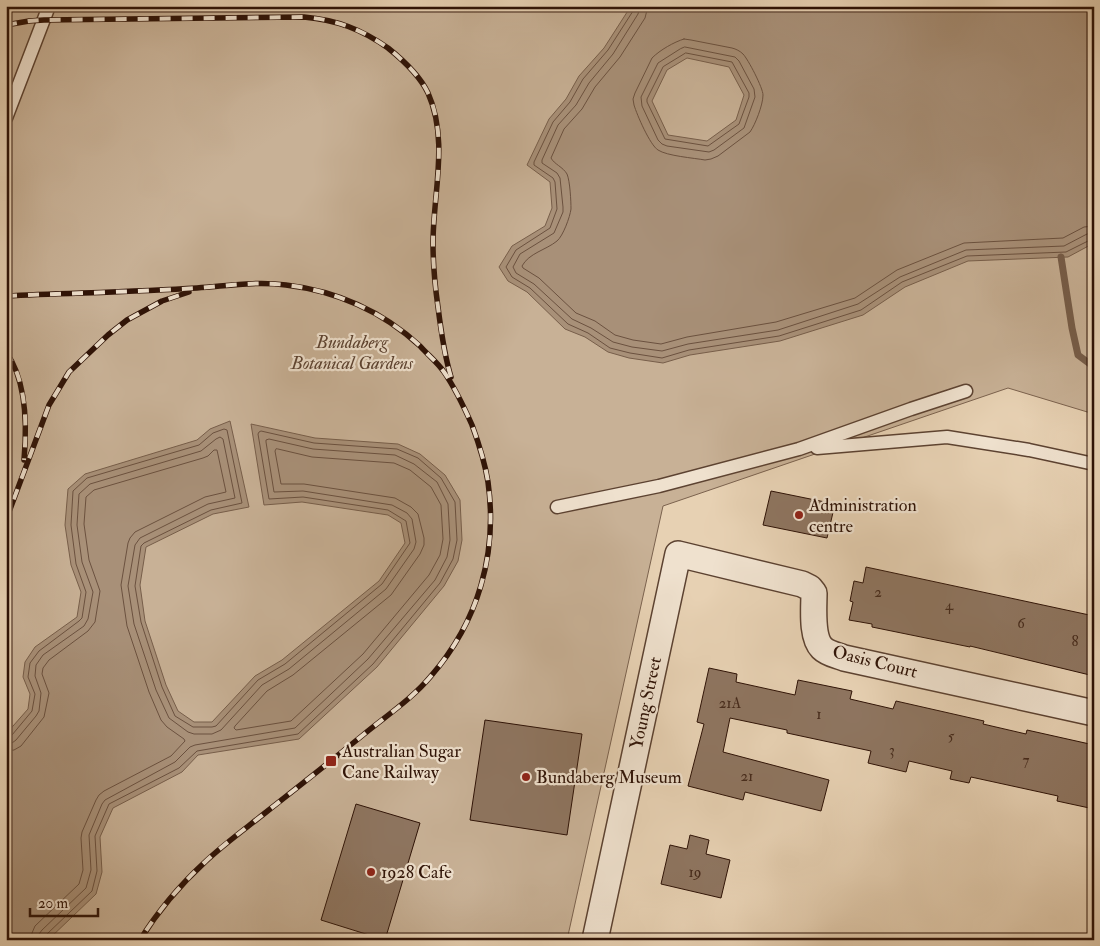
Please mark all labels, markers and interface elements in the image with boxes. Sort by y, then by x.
park label: Bundaberg Botanical Gardens [290,331,414,375]
place label: Administration centre [808,494,917,538]
marker: Administration centre [793,509,805,521]
house number: 2 [874,583,882,602]
house number: 4 [945,596,954,615]
house number: 6 [1017,614,1026,633]
house number: 8 [1071,632,1079,651]
street label: Oasis Court [830,640,920,684]
street label: Young Street [625,655,667,751]
house number: 21A [719,694,742,713]
house number: 1 [816,705,822,724]
house number: 5 [948,727,955,746]
place label: Australian Sugar Cane Railway [341,740,461,784]
house number: 3 [889,741,895,760]
house number: 7 [1023,751,1030,770]
marker: Australian Sugar Cane Railway [324,754,338,768]
place label: Bundaberg Museum [536,766,682,789]
house number: 21 [741,767,753,786]
marker: Bundaberg Museum [520,771,532,783]
place label: 1928 Cafe [381,861,452,884]
house number: 19 [689,863,701,882]
marker: 1928 Cafe [365,866,377,878]
scale bar [30,886,98,918]
text: 20 m [38,894,68,913]

